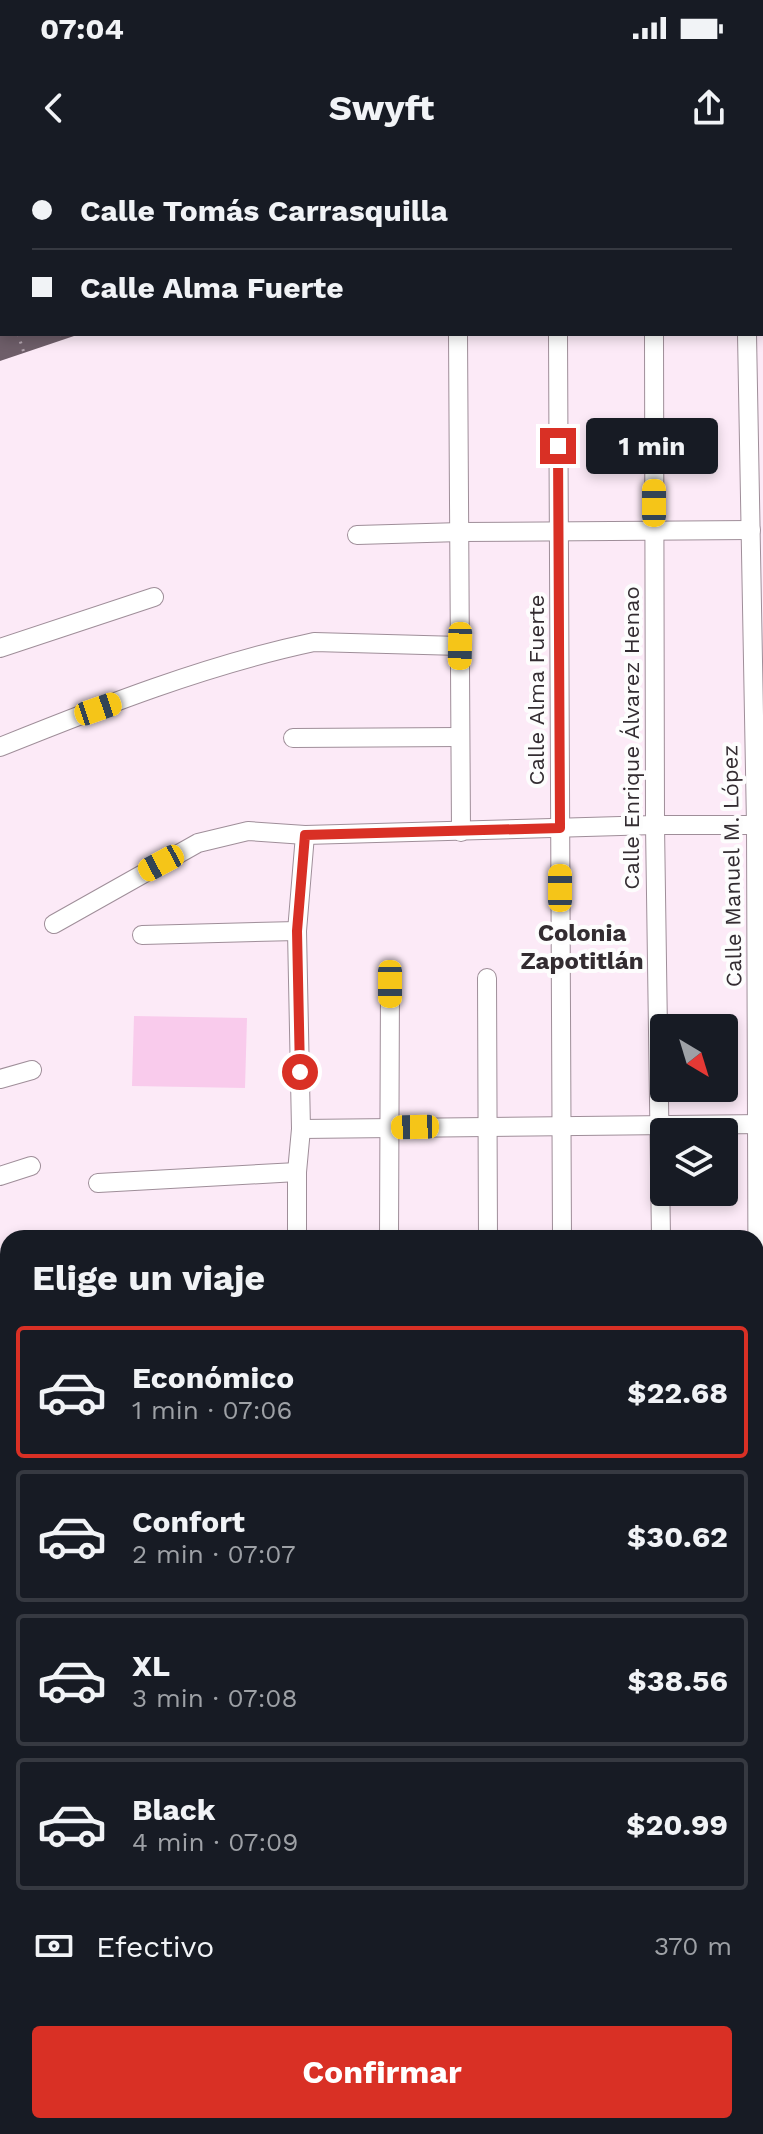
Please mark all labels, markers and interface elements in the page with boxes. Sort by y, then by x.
text: 07:04 [40,11,124,46]
icon: back [32,86,76,130]
icon: share [687,86,731,130]
text: Swyft [329,87,434,129]
text: Calle Tomás Carrasquilla [80,193,448,228]
text: Calle Alma Fuerte [80,270,344,305]
callout: 1 min [586,418,718,474]
route end [540,428,576,464]
text: 1 min [619,431,685,461]
car [642,479,666,527]
street label: Calle Enrique Álvarez Henao [619,586,644,890]
street label: Calle Alma Fuerte [524,595,549,785]
car [448,622,472,670]
car [71,690,125,728]
street label: Calle Manuel M. López [717,745,747,987]
car [134,841,188,885]
car [548,864,572,912]
district label: Colonia Zapotitlán [520,919,644,975]
car [378,960,402,1008]
north arrow [650,1014,738,1102]
map controls [650,1014,738,1206]
route start [282,1054,318,1090]
car [391,1115,439,1139]
button: layers [650,1118,738,1206]
text: Elige un viaje [32,1257,265,1299]
icon: car [36,1356,108,1428]
text: Económico [132,1360,294,1395]
text: $22.68 [627,1375,728,1410]
text: 1 min · 07:06 [132,1395,292,1425]
icon: car [36,1500,108,1572]
text: Confort [132,1504,245,1539]
text: $30.62 [627,1519,728,1554]
text: 2 min · 07:07 [132,1539,296,1569]
icon: car [36,1644,108,1716]
text: XL [132,1648,170,1683]
text: $38.56 [628,1663,728,1698]
text: 3 min · 07:08 [132,1683,298,1713]
icon: car [36,1788,108,1860]
text: Black [132,1792,216,1827]
text: $20.99 [626,1807,728,1842]
text: 4 min · 07:09 [132,1827,298,1857]
icon: cash [32,1924,76,1968]
text: Efectivo [96,1929,214,1964]
text: 370 m [654,1931,732,1961]
button: Confirmar [32,2026,732,2118]

